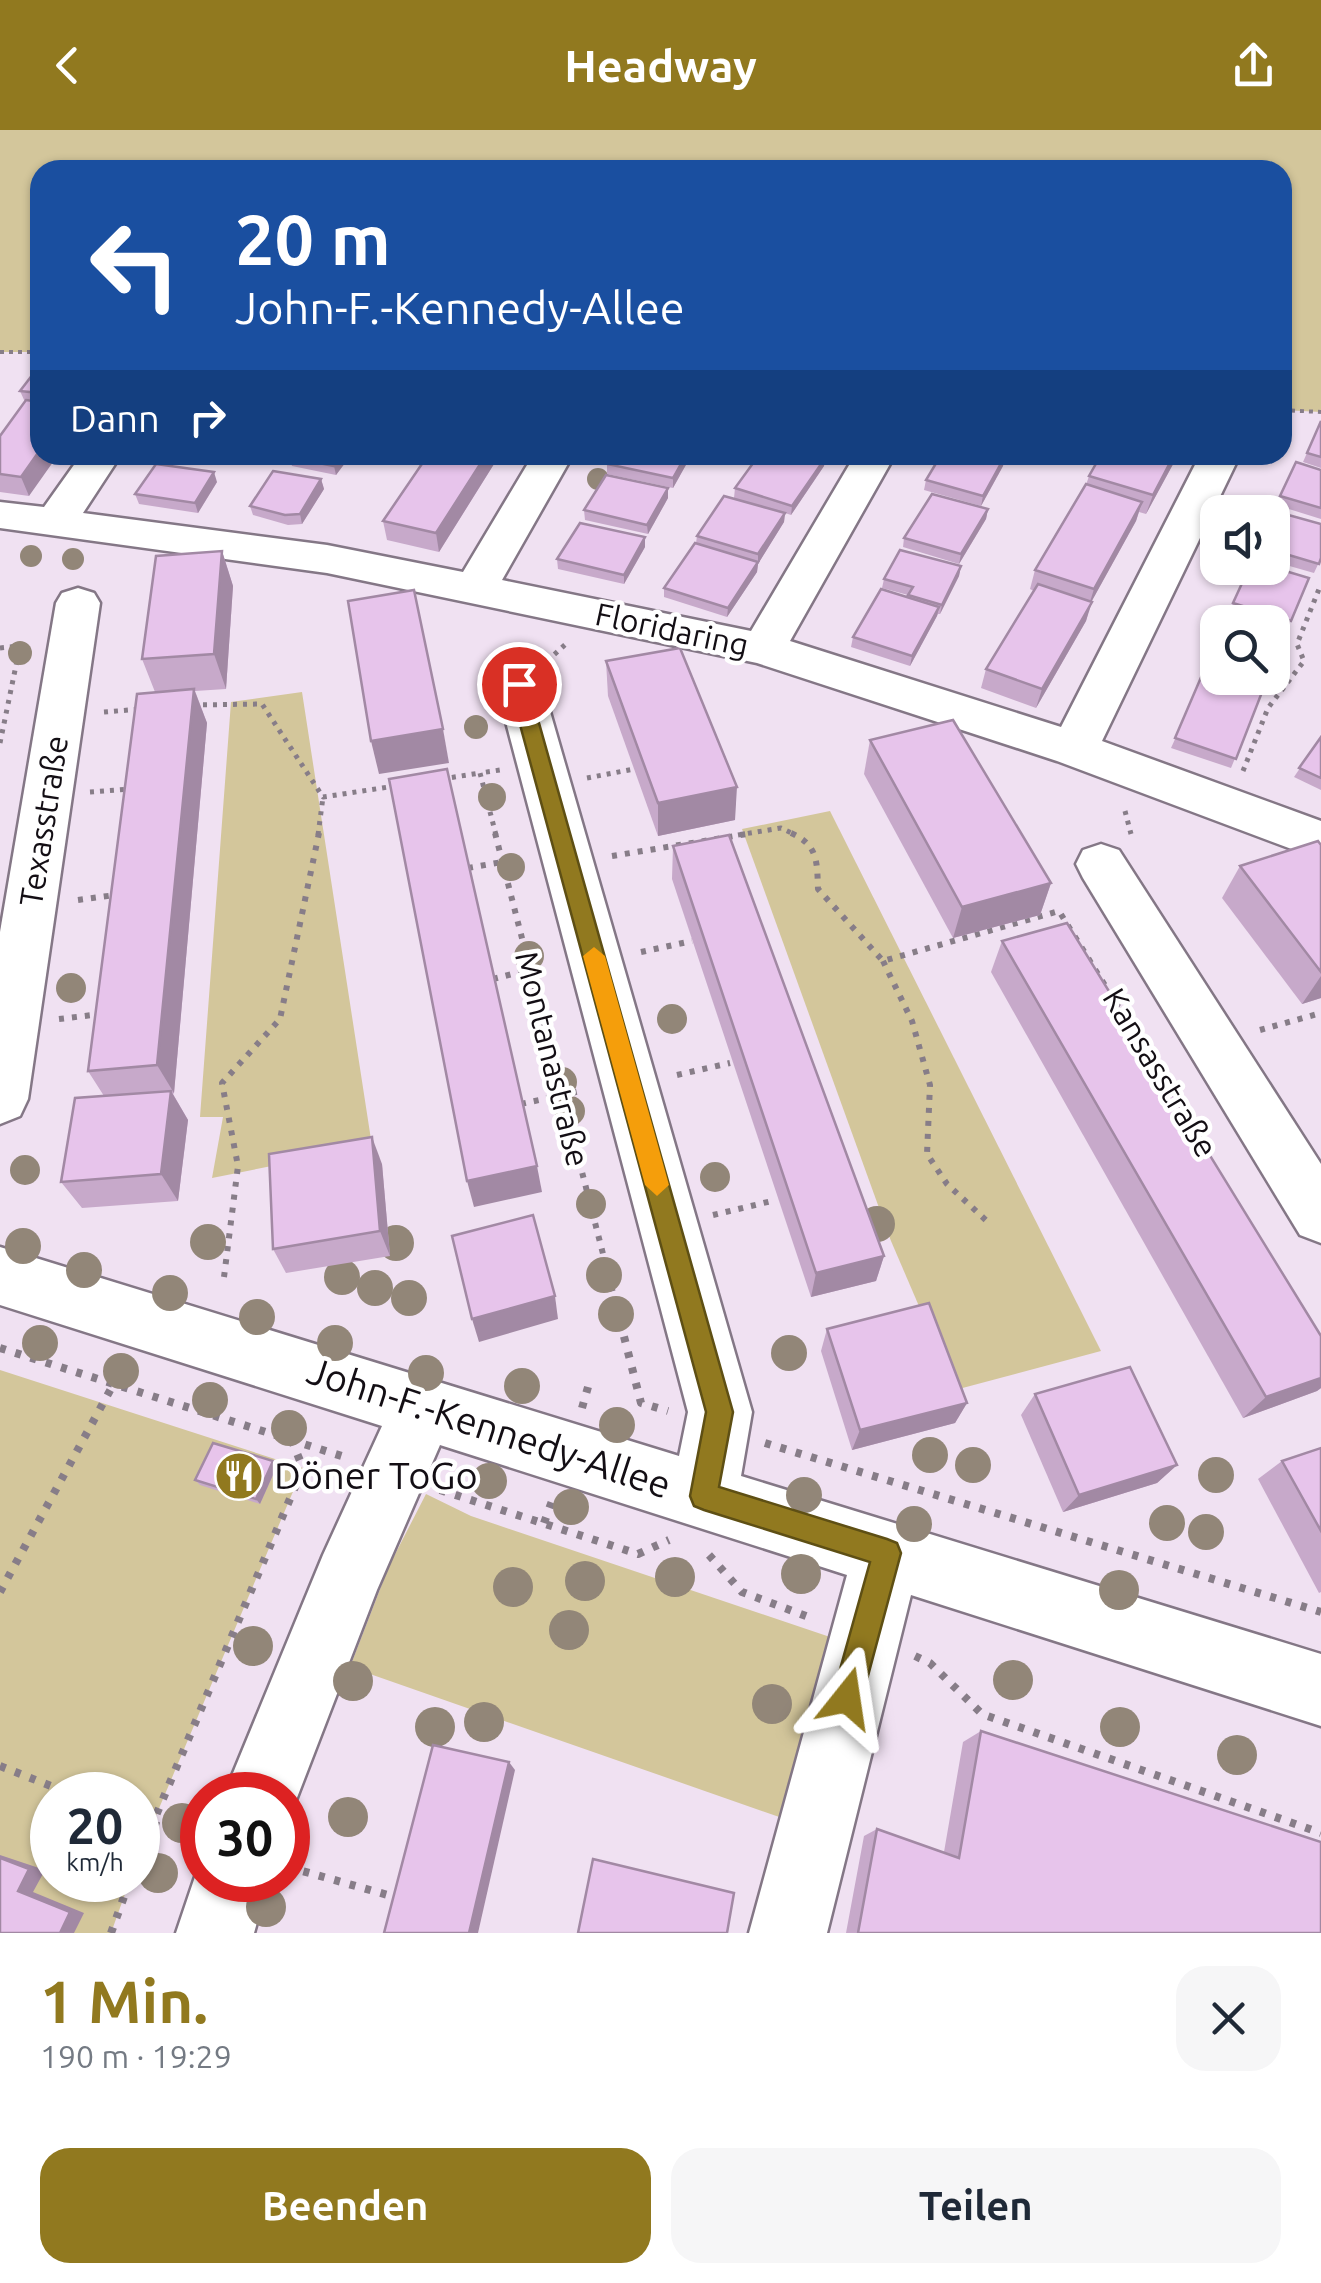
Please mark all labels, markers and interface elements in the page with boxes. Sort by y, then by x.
icon: back [40,38,95,93]
icon: share [1226,38,1281,93]
text: Headway [564,40,757,91]
icon: left [70,200,200,330]
text: 20 m [235,200,391,278]
text: John-F.-Kennedy-Allee [235,282,685,333]
icon: right [180,390,235,445]
text: Dann [70,397,160,439]
map controls [1200,495,1290,695]
button: sound [1200,495,1290,585]
street label: Floridaring [592,595,752,663]
button: search [1200,605,1290,695]
pin [477,642,562,727]
icon: arrive [492,657,547,712]
street label: Texasstraße [12,733,74,909]
street label: Montanastraße [509,947,597,1170]
street label: Kansasstraße [1096,982,1225,1163]
street label: John-F.-Kennedy-Allee [302,1348,676,1506]
restaurant icon: Döner ToGo [213,1450,265,1502]
place label: Döner ToGo [274,1454,478,1496]
position arrow [795,1646,899,1750]
speed limit sign: 30 [180,1772,310,1902]
text: 20 [67,1797,123,1853]
text: km/h [66,1848,124,1876]
button: close [1176,1966,1281,2071]
text: 1 Min. [40,1967,208,2034]
text: 190 m · 19:29 [40,2038,232,2074]
button: Beenden [40,2148,651,2263]
button: Teilen [671,2148,1281,2263]

